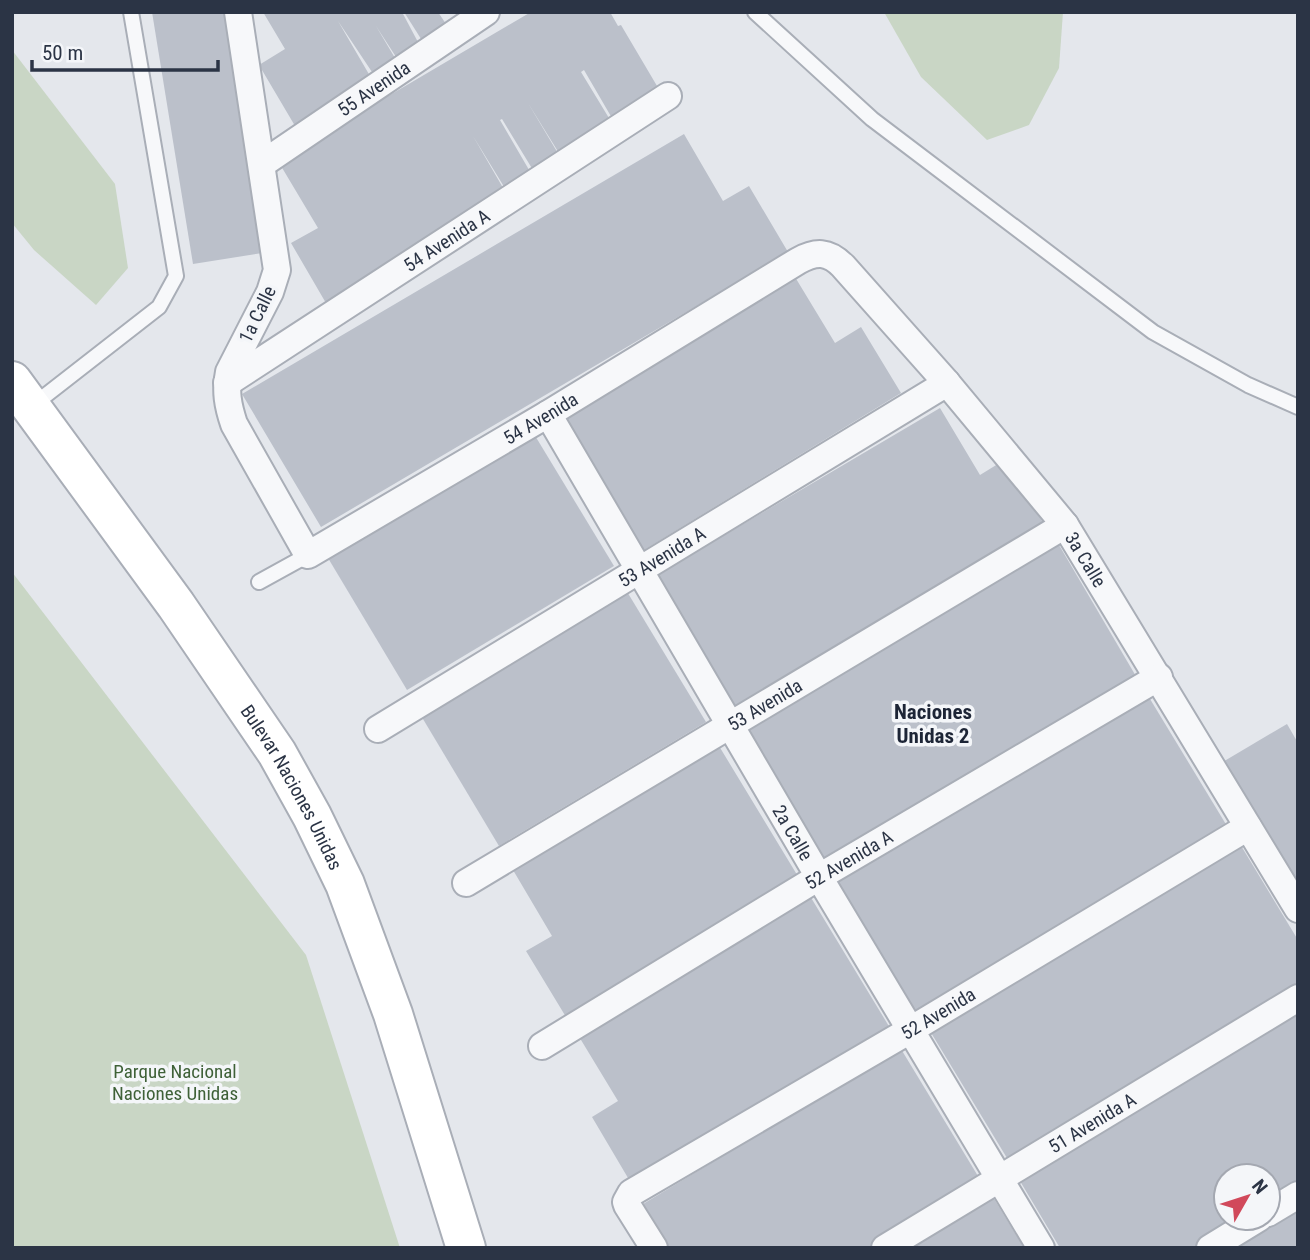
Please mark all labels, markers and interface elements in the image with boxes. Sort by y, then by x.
scale bar [32,28,217,72]
text: 50 m [42,41,83,65]
street label: 55 Avenida [333,56,415,121]
street label: 54 Avenida A [400,204,494,277]
street label: 1a Calle [234,282,281,346]
street label: 54 Avenida [499,388,582,450]
street label: 53 Avenida A [614,522,710,592]
street label: 3a Calle [1060,528,1111,592]
street label: 53 Avenida [724,674,806,736]
district label: Naciones Unidas 2 [894,700,972,748]
street label: Bulevar Naciones Unidas [236,701,347,874]
street label: 2a Calle [767,801,818,865]
street label: 52 Avenida A [801,825,897,895]
street label: 52 Avenida [897,983,980,1045]
park label: Parque Nacional Naciones Unidas [112,1060,238,1105]
street label: 51 Avenida A [1044,1088,1140,1158]
north arrow [1212,1162,1282,1232]
text: N [1247,1175,1272,1198]

